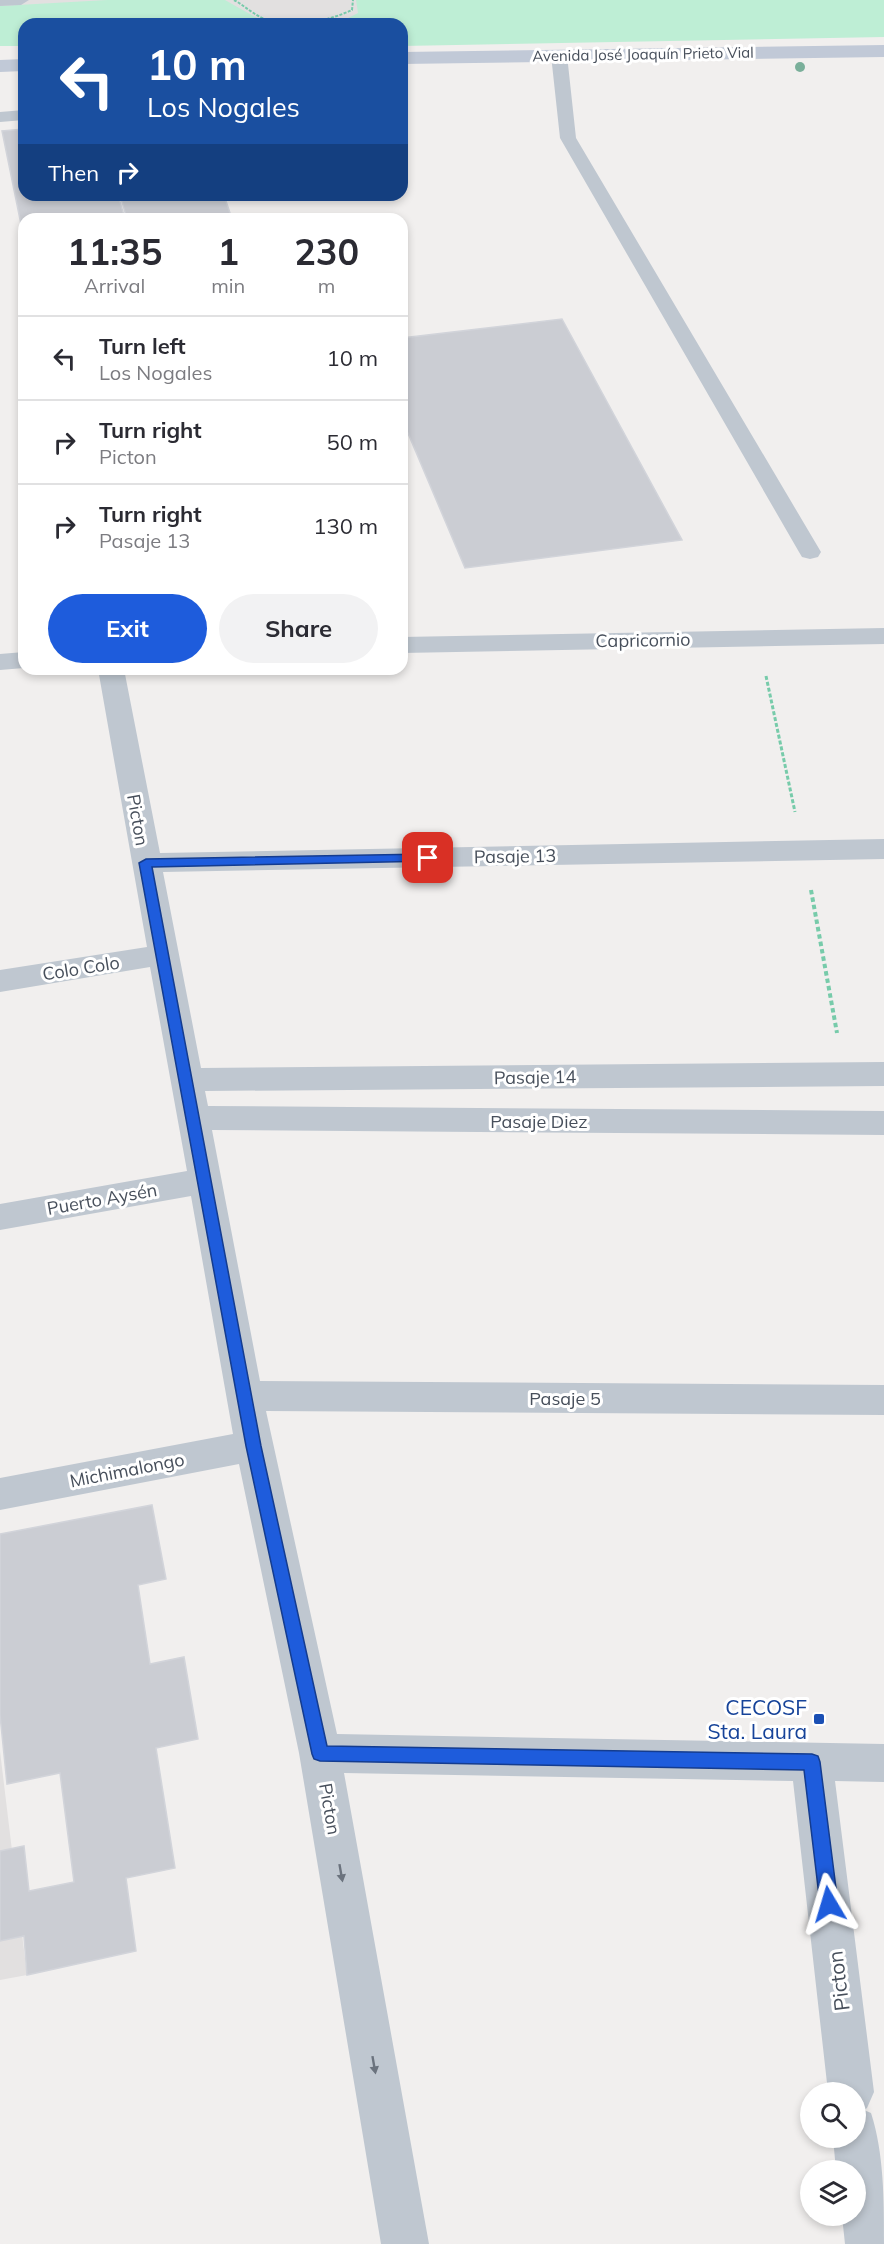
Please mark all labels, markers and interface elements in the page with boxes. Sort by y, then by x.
text: 10 m [147,38,247,91]
icon: left [48,42,126,120]
street label: Avenida José Joaquín Prieto Vial [532,43,754,65]
text: Los Nogales [147,90,300,124]
icon: right [111,156,144,189]
text: Then [48,159,99,187]
text: 11:35 [67,229,162,274]
text: 1 [217,229,239,274]
text: 230 [294,229,359,274]
text: Arrival [84,273,145,298]
text: min [211,273,245,298]
text: m [318,273,335,298]
text: Turn left [99,332,186,360]
icon: left [48,342,81,375]
text: 10 m [327,344,378,372]
text: Los Nogales [99,360,212,385]
text: Turn right [99,416,202,444]
icon: right [48,426,81,459]
text: 50 m [327,428,378,456]
text: Picton [99,444,157,469]
text: Turn right [99,500,202,528]
icon: right [48,510,81,543]
text: 130 m [313,512,378,540]
text: Pasaje 13 [99,528,190,553]
button: Exit [48,594,207,663]
button: Share [219,594,378,663]
street label: Capricornio [595,628,691,652]
street label: Picton [122,792,154,848]
pin [402,832,453,883]
icon: arrive [411,841,444,874]
street label: Pasaje 13 [474,844,556,868]
street label: Colo Colo [41,951,121,985]
street label: Pasaje 14 [494,1065,576,1089]
street label: Pasaje Diez [490,1110,588,1133]
street label: Puerto Aysén [45,1178,159,1220]
street label: Pasaje 5 [529,1387,601,1410]
street label: Michimalongo [68,1448,186,1492]
place label: CECOSF Sta. Laura [707,1694,807,1744]
marker: CECOSF Sta. Laura [812,1712,826,1726]
street label: Picton [314,1781,346,1837]
one-way arrow [337,1864,346,1883]
position arrow [797,1872,861,1936]
street label: Picton [821,1949,855,2013]
one-way arrow [370,2056,379,2075]
map controls [800,2082,866,2226]
button: search [800,2082,866,2148]
button: layers [800,2160,866,2226]

